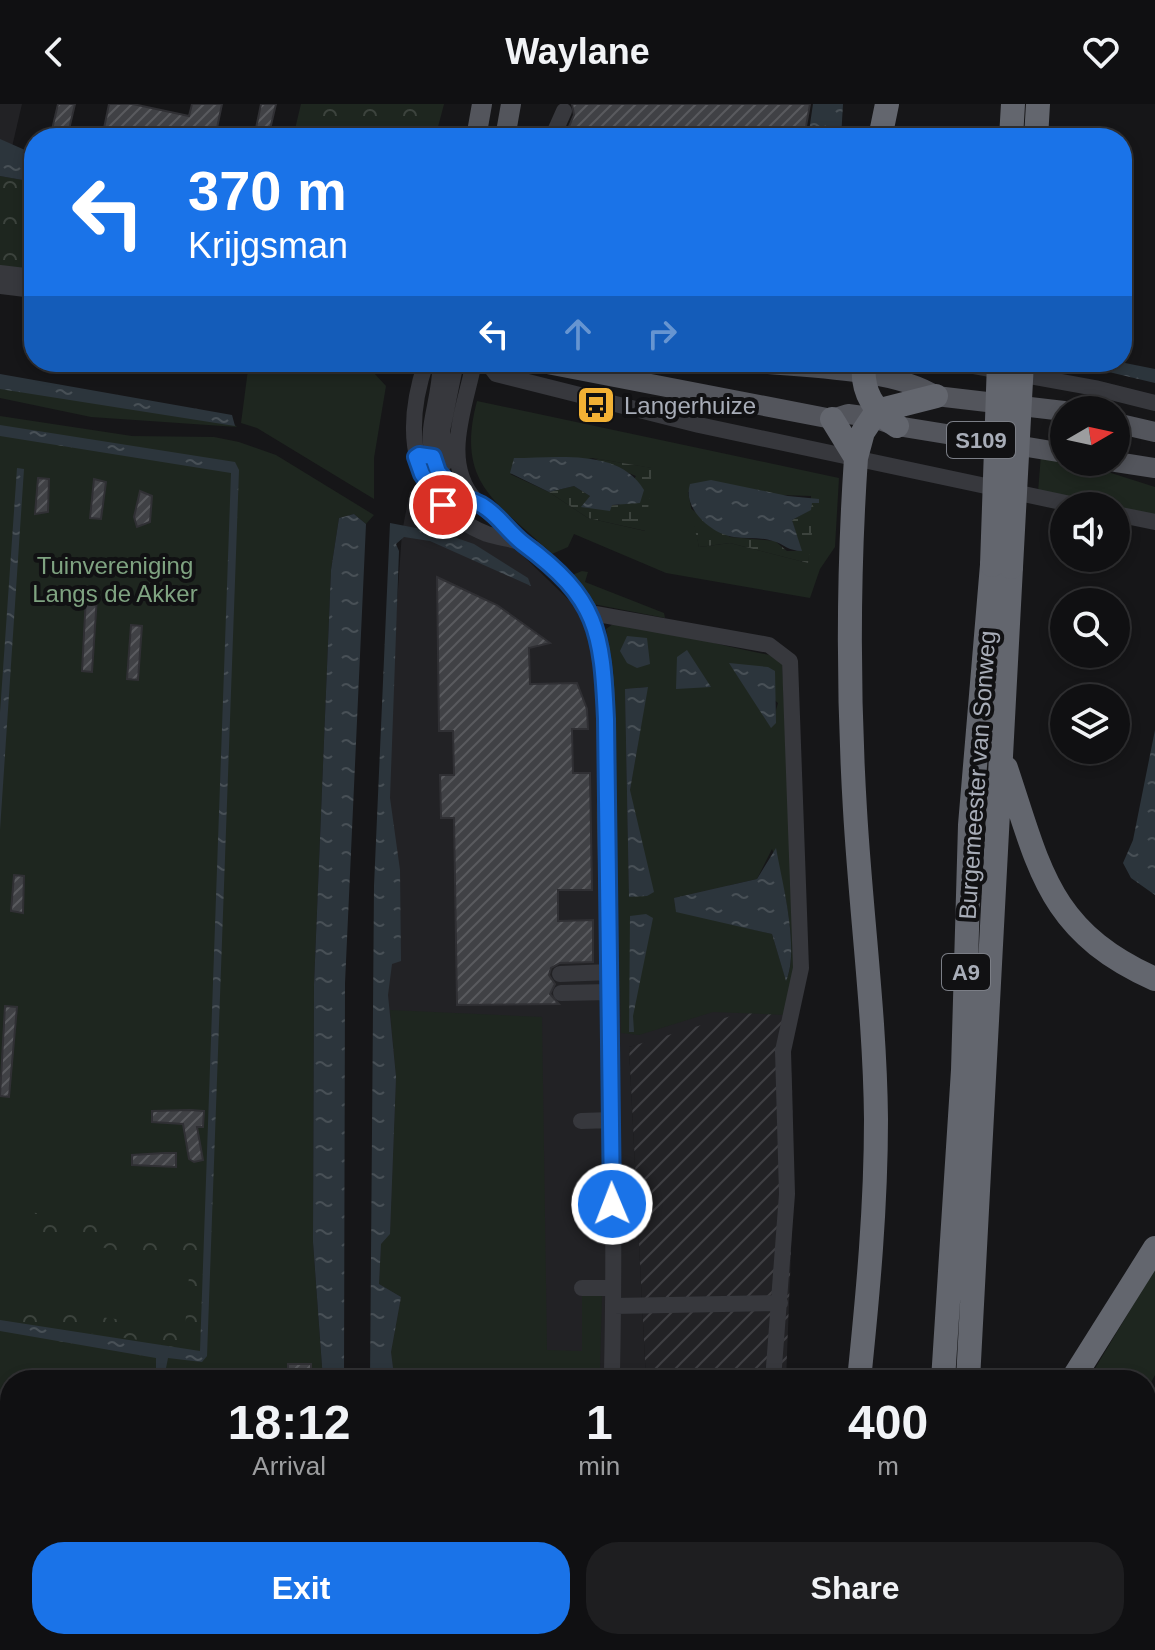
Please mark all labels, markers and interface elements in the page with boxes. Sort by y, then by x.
icon: back [32,30,76,74]
icon: heart [1079,30,1123,74]
text: Waylane [505,31,650,72]
text: 370 m [188,159,347,222]
icon: left [56,160,160,264]
text: Krijgsman [188,225,348,266]
icon: left [472,312,516,356]
icon: ahead [556,312,600,356]
icon: right [640,312,684,356]
bus stop icon: Langerhuize [575,384,617,426]
place label: Langerhuize [624,392,756,419]
north arrow [1050,396,1130,476]
map controls [1050,396,1130,764]
road number: S109 [947,422,1015,458]
pin [409,471,477,539]
icon: arrive [421,483,465,527]
button: sound [1050,492,1130,572]
park label: Tuinvereniging Langs de Akker [32,552,198,607]
button: search [1050,588,1130,668]
street label: Burgemeester van Sonweg [953,630,1001,920]
button: layers [1050,684,1130,764]
road number: A9 [942,954,990,990]
position arrow [570,1162,654,1246]
text: 18:12 [228,1396,351,1449]
text: 1 [586,1396,613,1449]
text: 400 [848,1396,928,1449]
text: Arrival [252,1451,326,1481]
text: min [578,1451,620,1481]
text: m [877,1451,899,1481]
button: Exit [32,1542,570,1634]
button: Share [586,1542,1124,1634]

